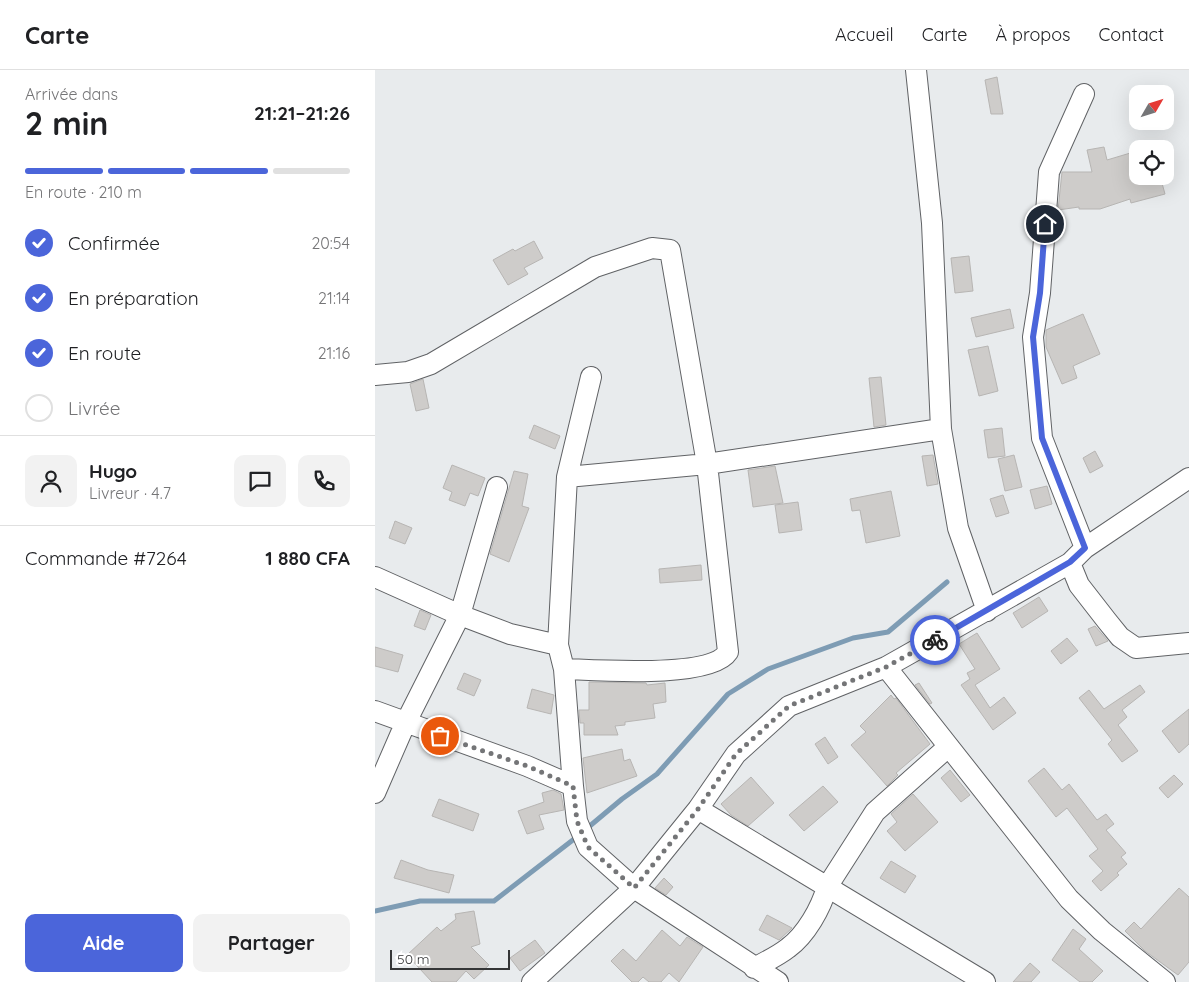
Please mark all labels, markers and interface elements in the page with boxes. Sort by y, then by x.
text: Carte [25,20,89,50]
text: Accueil [835,23,894,46]
text: Carte [922,23,967,46]
text: À propos [995,23,1071,46]
text: Contact [1099,23,1164,46]
text: Arrivée dans [25,84,118,104]
north arrow [1129,85,1174,130]
map controls [1129,85,1174,185]
text: 21:21–21:26 [254,101,350,125]
text: 2 min [25,103,108,143]
button: locate [1129,140,1174,185]
text: En route · 210 m [25,182,142,202]
pin [1024,203,1066,245]
icon: home [1031,210,1059,238]
icon: check [25,229,53,257]
text: Confirmée [68,231,160,255]
text: 20:54 [311,233,350,253]
icon: check [25,284,53,312]
text: En préparation [68,286,199,310]
text: 21:14 [318,288,350,308]
icon: check [25,339,53,367]
text: En route [68,341,141,365]
text: 21:16 [318,343,350,363]
text: Livrée [68,396,121,420]
button: person [25,455,77,507]
button: chat [234,455,286,507]
button: phone [298,455,350,507]
text: Hugo [89,459,137,483]
text: Livreur · 4.7 [89,483,171,503]
text: Commande #7264 [25,546,187,570]
text: 1 880 CFA [265,546,350,570]
courier [910,615,960,665]
icon: bike [921,626,949,654]
pin [419,715,461,757]
icon: bag [426,722,454,750]
button: Aide [25,914,183,972]
button: Partager [193,914,350,972]
scale bar [390,947,510,970]
text: 50 m [397,950,430,968]

